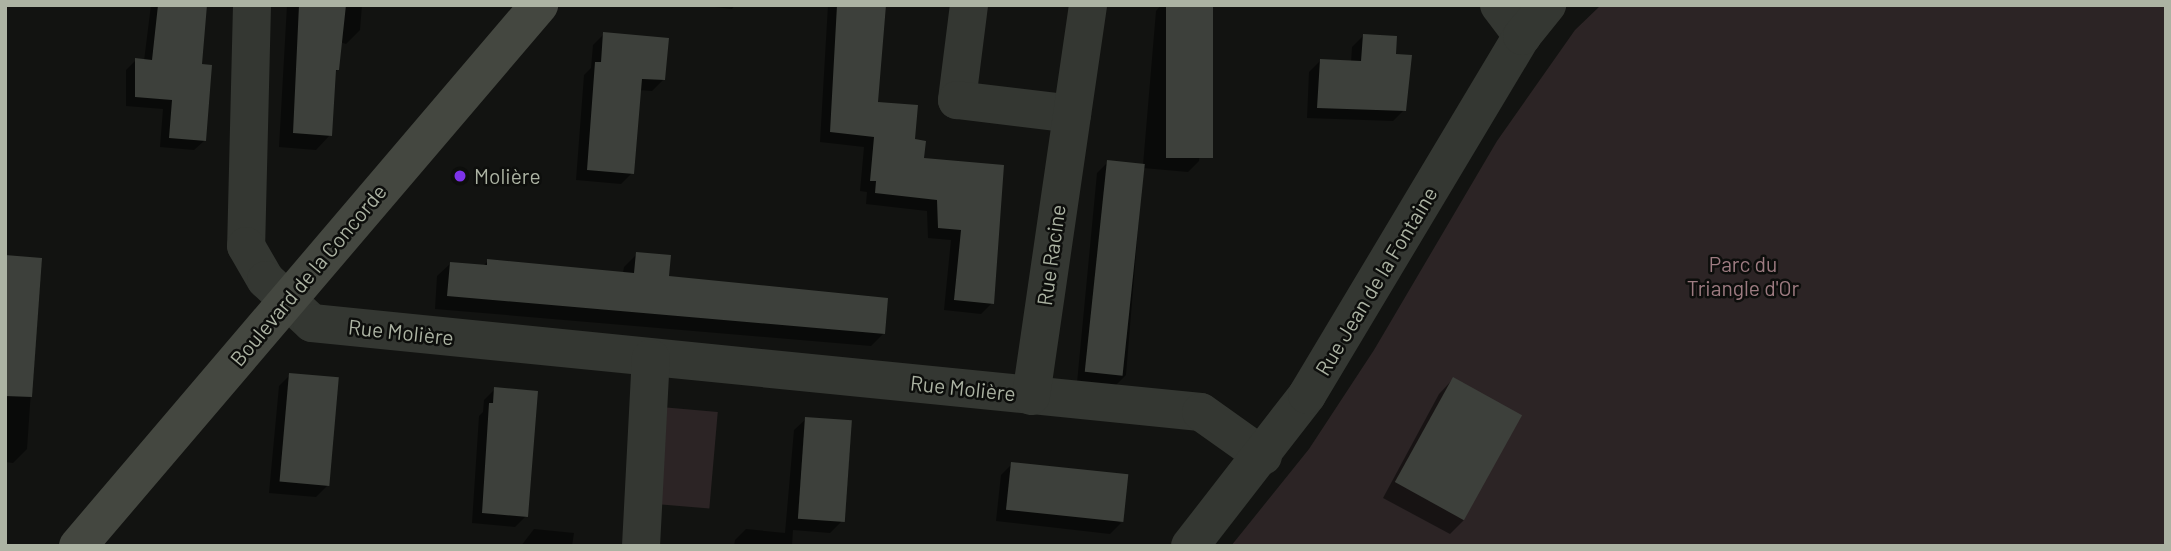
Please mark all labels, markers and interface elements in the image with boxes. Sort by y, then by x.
place label: Molière [474,163,541,189]
marker: Molière [452,168,468,184]
street label: Boulevard de la Concorde [225,179,391,371]
street label: Rue Jean de la Fontaine [1310,182,1442,380]
street label: Rue Racine [1031,203,1071,307]
park label: Parc du Triangle d'Or [1687,251,1799,301]
street label: Rue Molière [347,314,455,350]
street label: Rue Molière [909,370,1017,406]

